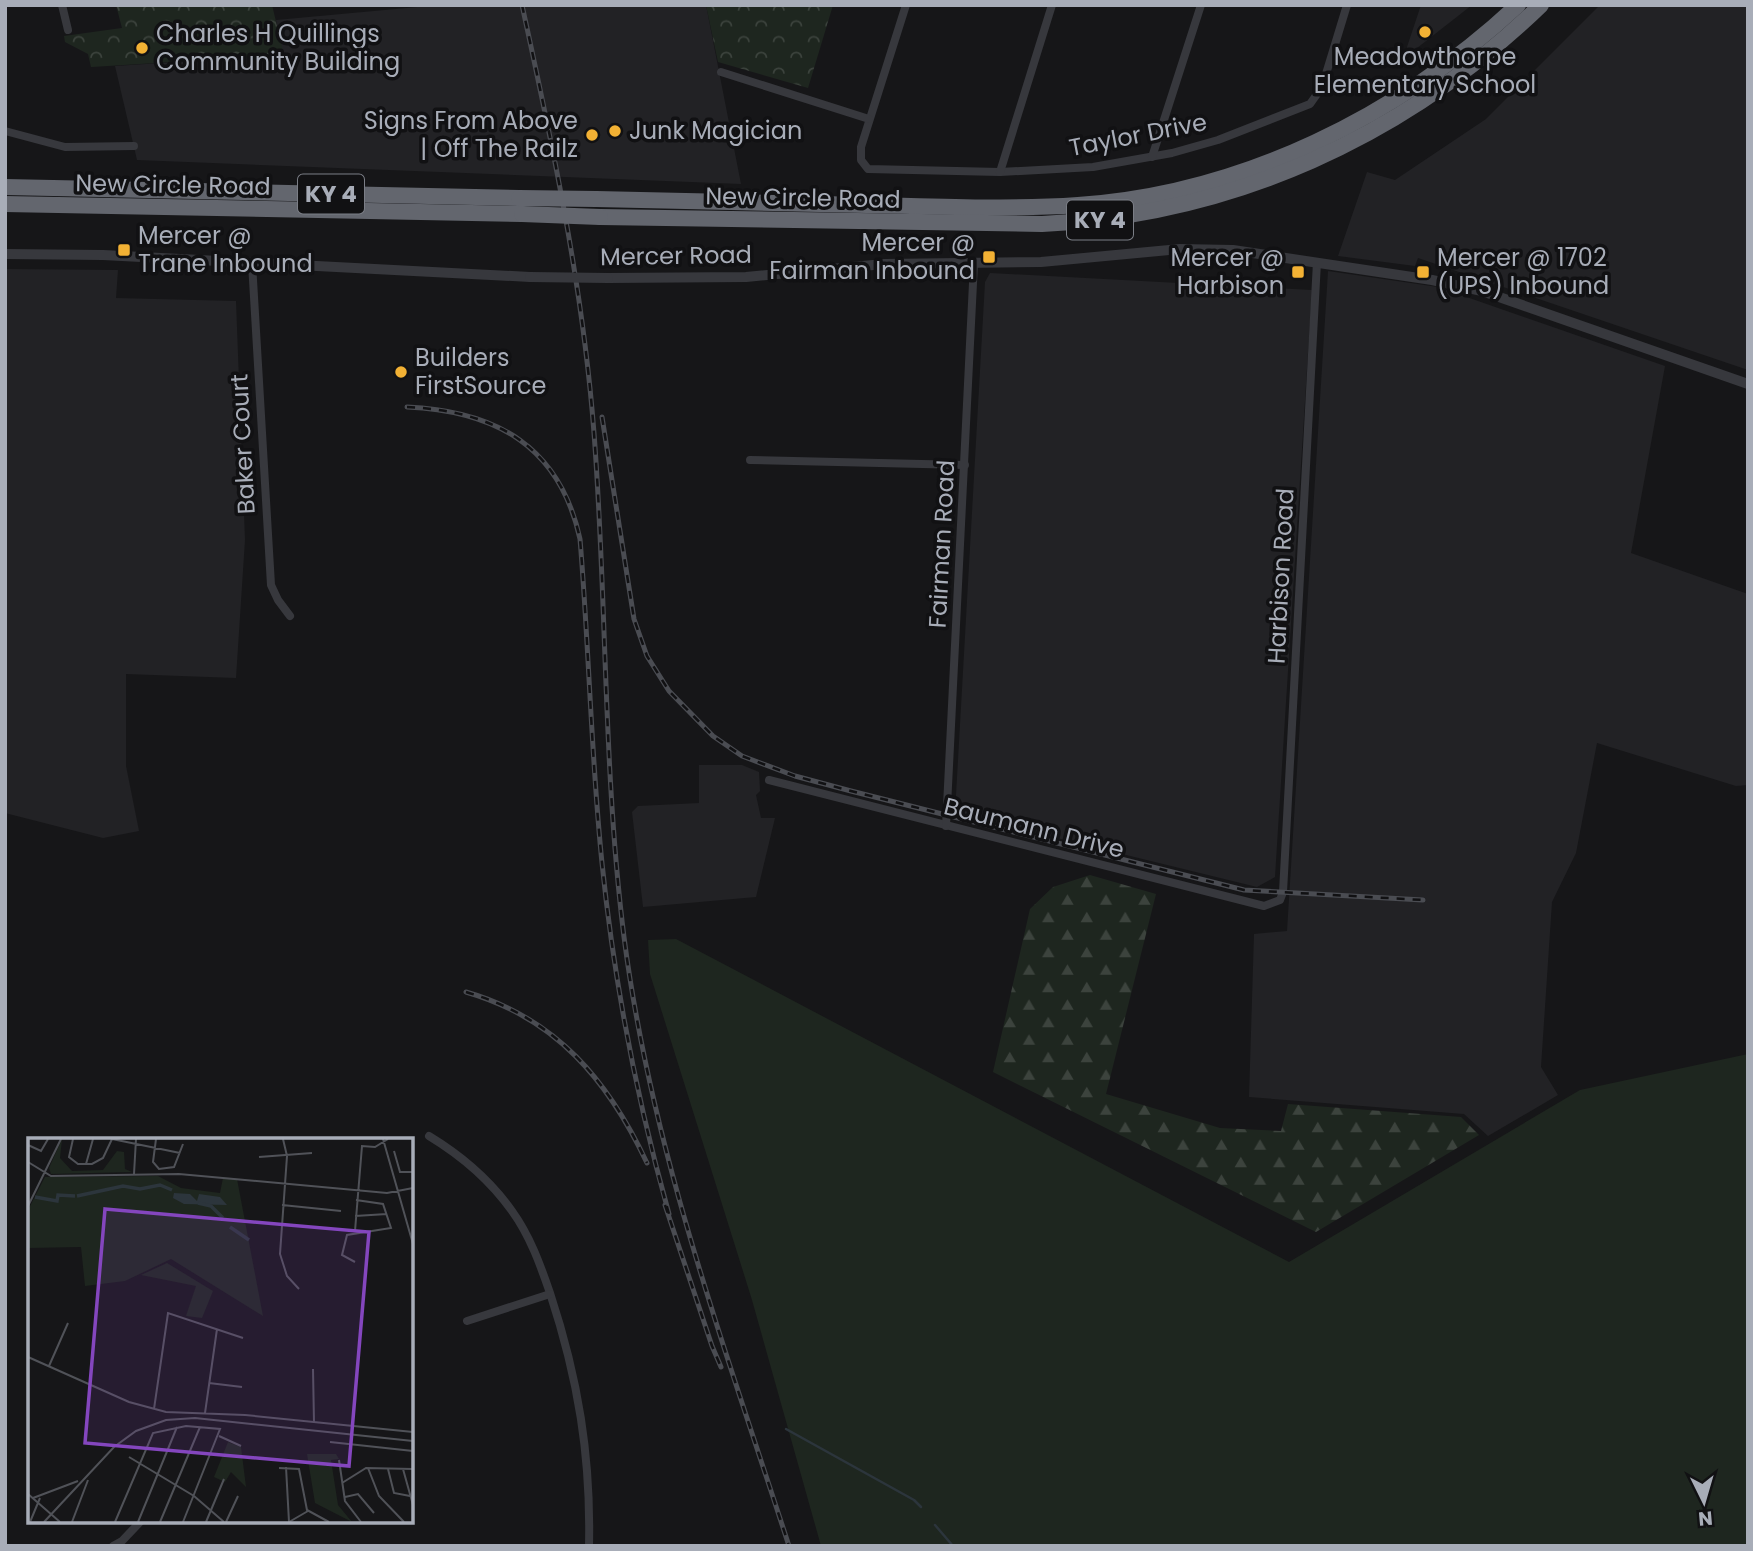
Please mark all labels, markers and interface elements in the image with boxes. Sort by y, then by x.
place label: Charles H Quillings Community Building [156,17,400,78]
marker: Meadowthorpe Elementary School [1417,24,1433,40]
marker: Charles H Quillings Community Building [134,40,150,56]
place label: Meadowthorpe Elementary School [1314,40,1536,101]
place label: Signs From Above | Off The Railz [364,104,578,165]
street label: Taylor Drive [1066,105,1210,164]
place label: Junk Magician [629,114,802,147]
marker: Junk Magician [607,123,623,139]
marker: Signs From Above | Off The Railz [584,127,600,143]
street label: New Circle Road [75,166,271,203]
road number: KY 4 [298,174,364,214]
street label: New Circle Road [705,179,901,216]
road number: KY 4 [1067,200,1133,240]
place label: Mercer @ Trane Inbound [138,219,313,280]
place label: Mercer @ Fairman Inbound [769,226,975,287]
street label: Mercer Road [600,238,752,273]
place label: Mercer @ Harbison [1170,241,1284,302]
place label: Mercer @ 1702 (UPS) Inbound [1437,241,1609,302]
marker: Mercer @ Trane Inbound [116,242,132,258]
marker: Mercer @ Fairman Inbound [981,249,997,265]
marker: Mercer @ Harbison [1290,264,1306,280]
marker: Mercer @ 1702 (UPS) Inbound [1415,264,1431,280]
place label: Builders FirstSource [415,341,546,402]
marker: Builders FirstSource [393,364,409,380]
street label: Baker Court [222,373,263,515]
street label: Fairman Road [921,459,962,629]
street label: Harbison Road [1259,487,1302,665]
street label: Baumann Drive [941,789,1128,866]
inset map [28,1138,413,1523]
north arrow [1669,1467,1739,1537]
text: N [1697,1504,1714,1533]

